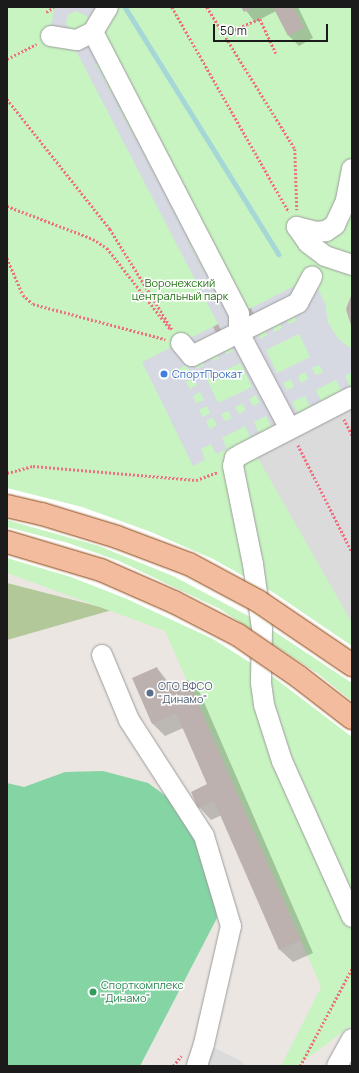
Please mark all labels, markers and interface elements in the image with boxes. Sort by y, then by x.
scale bar [215,16,330,42]
text: 50 m [220,22,247,39]
park label: Воронежский центральный парк [132,277,228,303]
place label: СпортПрокат [172,367,242,381]
marker: СпортПрокат [159,369,169,379]
place label: ОГО ВФСО "Динамо" [158,680,212,706]
marker: ОГО ВФСО "Динамо" [145,688,155,698]
place label: Спорткомплекс "Динамо" [101,979,184,1005]
marker: Спорткомплекс "Динамо" [88,987,98,997]

